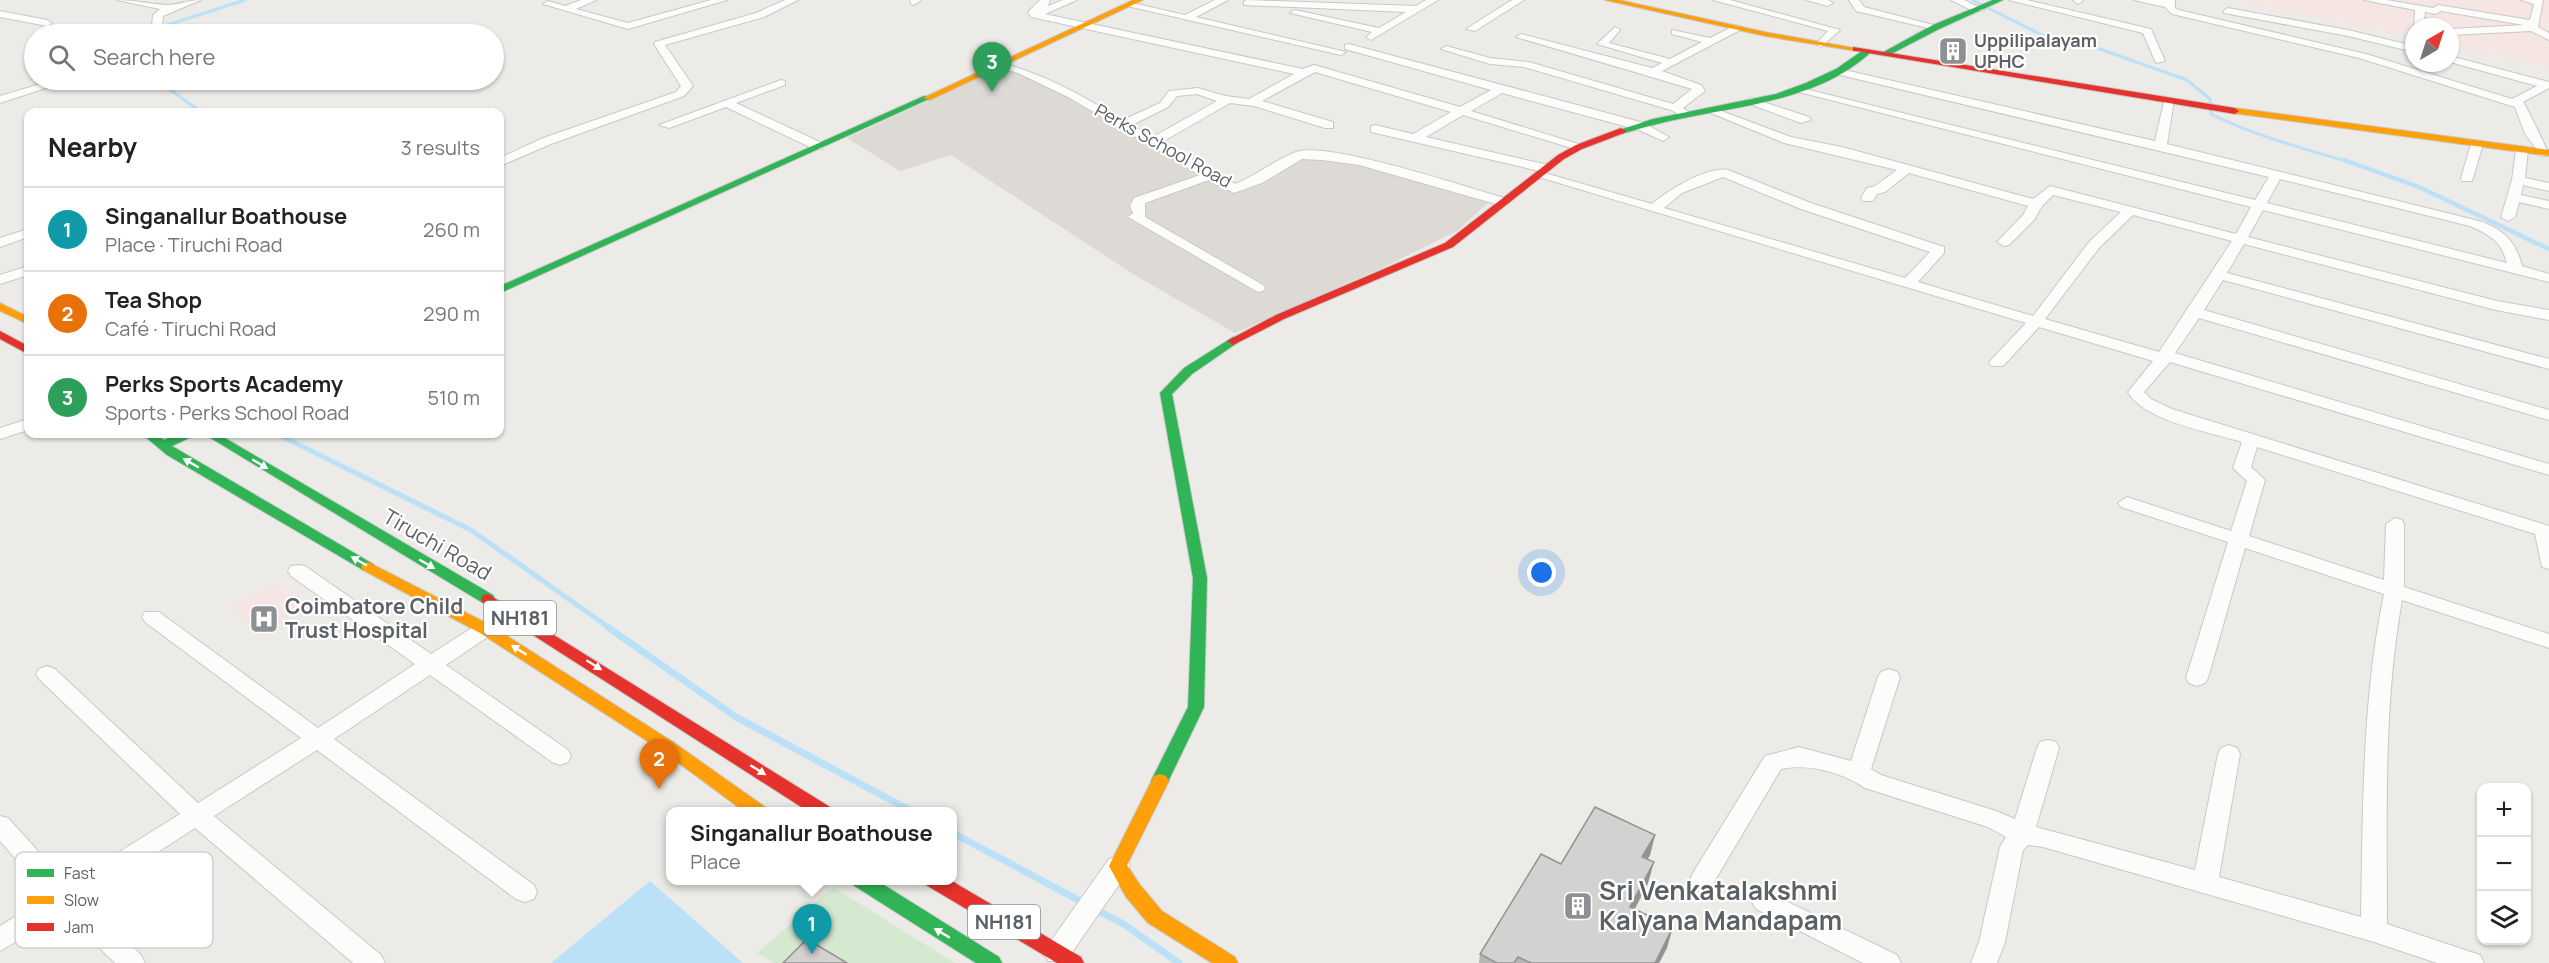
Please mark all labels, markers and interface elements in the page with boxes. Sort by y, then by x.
north arrow [2405,18,2459,72]
search box [24,24,504,90]
place label: Uppilipalayam UPHC [1974,28,2097,73]
building icon: Uppilipalayam UPHC [1937,35,1969,67]
icon: search [45,41,78,74]
text: Search here [93,42,215,72]
pin: 3 [972,42,1012,92]
street label: Perks School Road [1091,98,1236,193]
text: Nearby [48,129,137,165]
text: 3 results [401,134,480,161]
text: Singanallur Boathouse [105,201,347,231]
text: 1 [63,216,72,243]
text: 260 m [423,216,480,243]
text: Place · Tiruchi Road [105,231,283,258]
text: Tea Shop [105,285,202,315]
text: 2 [62,300,73,327]
text: 290 m [423,300,480,327]
text: Café · Tiruchi Road [105,315,276,342]
text: Perks Sports Academy [105,369,343,399]
text: 3 [62,384,73,411]
text: 510 m [427,384,480,411]
text: Sports · Perks School Road [105,399,349,426]
one-way arrow [183,457,199,468]
one-way arrow [252,458,268,469]
street label: Tiruchi Road [378,502,497,586]
one-way arrow [351,556,367,567]
your location [1527,558,1556,587]
one-way arrow [419,559,435,570]
place label: Coimbatore Child Trust Hospital [285,592,463,644]
road number: NH181 [484,601,556,635]
hospital icon: Coimbatore Child Trust Hospital [248,603,280,635]
one-way arrow [510,644,527,655]
one-way arrow [586,660,602,671]
pin: 2 [640,740,678,789]
one-way arrow [750,764,767,775]
map controls [2477,783,2531,945]
button: + [2477,783,2531,837]
popup [666,807,957,885]
text: Singanallur Boathouse [690,818,933,848]
button: − [2477,837,2531,891]
text: Place [690,848,741,875]
legend [15,852,213,948]
text: Fast [64,862,95,884]
place label: Sri Venkatalakshmi Kalyana Mandapam [1599,872,1842,938]
text: Slow [64,889,99,911]
building icon: Sri Venkatalakshmi Kalyana Mandapam [1562,890,1594,922]
button: layers [2477,891,2531,945]
pin: 1 [792,904,832,954]
road number: NH181 [968,905,1040,939]
text: Jam [64,916,94,938]
one-way arrow [934,927,950,938]

